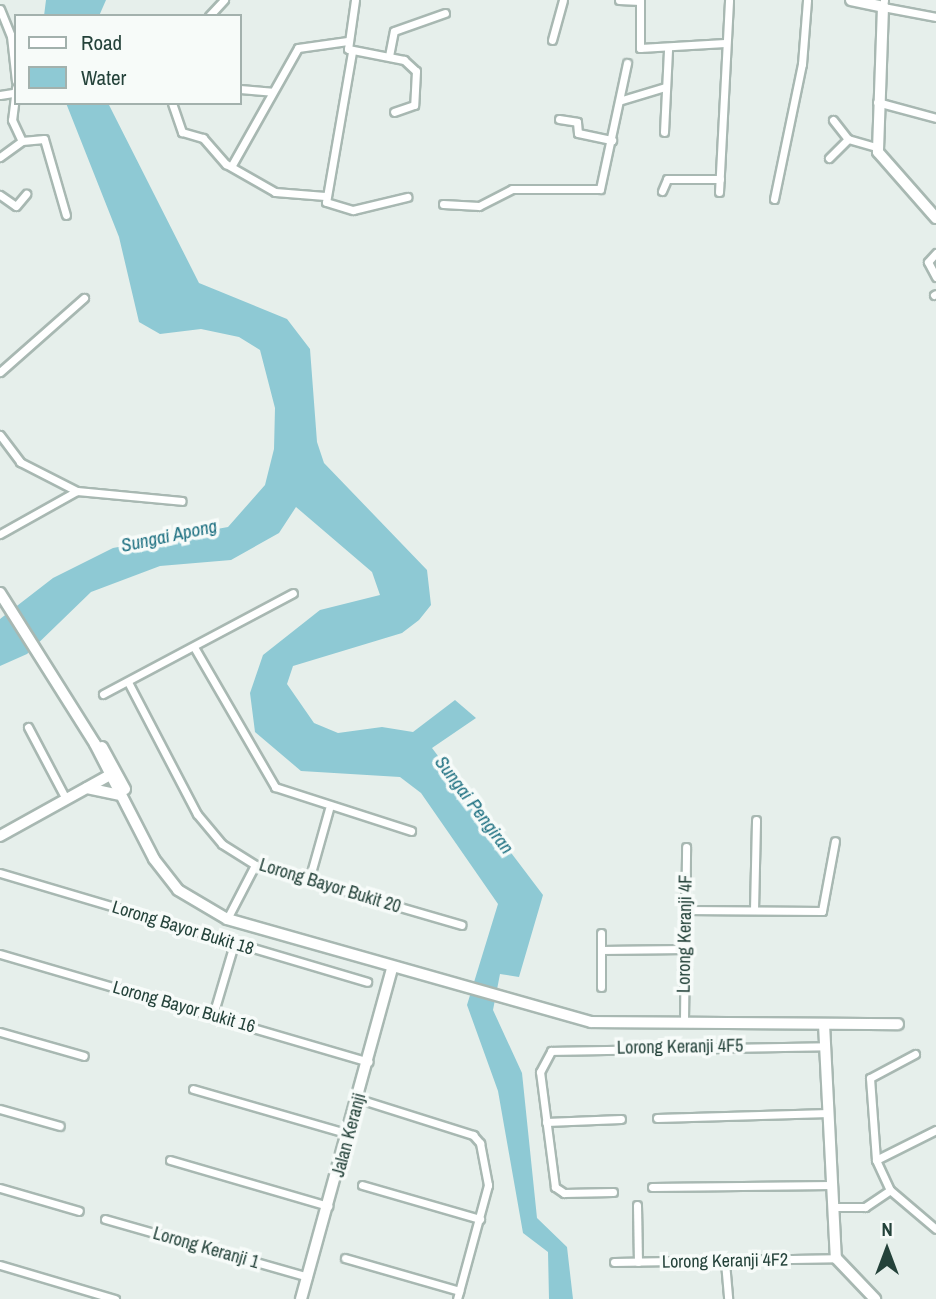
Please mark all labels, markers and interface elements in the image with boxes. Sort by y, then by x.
legend [14,14,242,105]
text: Road [81,28,122,57]
text: Water [81,63,126,92]
water label: Sungai Apong [118,515,220,557]
water label: Sungai Pengiran [430,751,518,859]
street label: Lorong Bayor Bukit 20 [257,854,403,918]
street label: Lorong Keranji 4F [673,875,697,993]
street label: Lorong Bayor Bukit 18 [110,896,256,960]
street label: Lorong Bayor Bukit 16 [110,976,258,1038]
street label: Lorong Keranji 4F5 [617,1035,743,1059]
street label: Jalan Keranji [327,1091,371,1179]
north arrow [852,1215,922,1285]
text: N [881,1216,893,1242]
street label: Lorong Keranji 1 [151,1223,261,1273]
street label: Lorong Keranji 4F2 [662,1249,788,1273]

